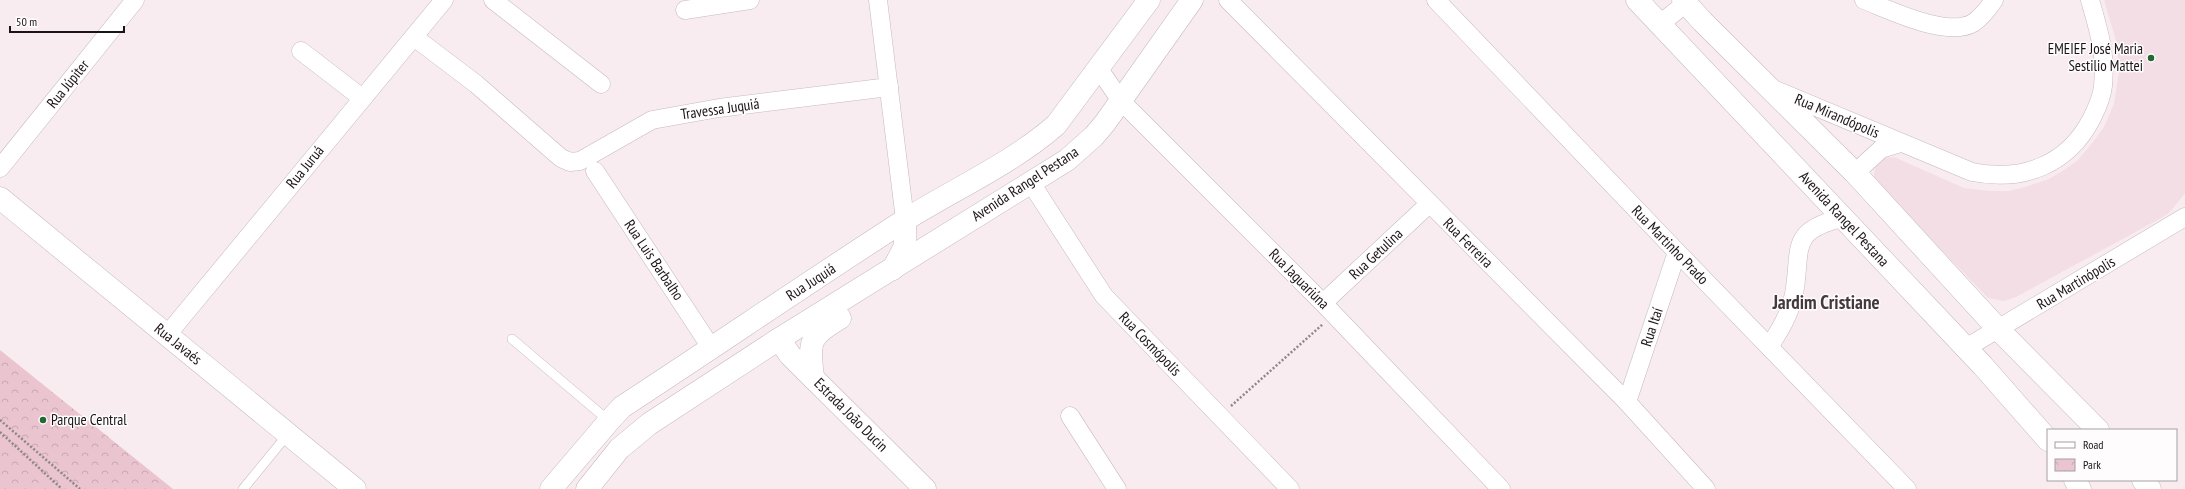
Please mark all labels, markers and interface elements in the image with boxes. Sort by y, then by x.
scale bar [10,8,124,34]
text: 50 m [16,14,37,29]
place label: EMEIEF José Maria Sestilio Mattei [2048,39,2143,75]
marker: EMEIEF José Maria Sestilio Mattei [2146,53,2156,63]
street label: Rua Júpiter [42,55,94,112]
street label: Rua Mirandópolis [1792,89,1882,142]
street label: Travessa Juquiá [679,94,760,123]
street label: Rua Juruá [282,141,328,192]
street label: Avenida Rangel Pestana [968,142,1082,225]
street label: Avenida Rangel Pestana [1795,167,1893,270]
street label: Rua Martinho Prado [1628,201,1713,288]
street label: Rua Ferreira [1439,214,1497,272]
street label: Rua Luis Barbalho [620,216,688,304]
street label: Rua Getulina [1345,224,1406,283]
street label: Rua Jaguariúna [1265,244,1334,313]
street label: Rua Martinópolis [2033,252,2118,313]
street label: Rua Juquiá [782,259,839,305]
district label: Jardim Cristiane [1771,290,1880,314]
street label: Rua Itaí [1636,304,1667,349]
street label: Rua Cosmópolis [1115,308,1186,380]
street label: Rua Javaés [151,319,206,368]
street label: Estrada João Ducin [810,374,892,456]
place label: Parque Central [51,410,127,429]
marker: Parque Central [38,415,48,425]
legend [2047,429,2177,481]
text: Road [2083,437,2103,452]
text: Park [2083,457,2101,472]

